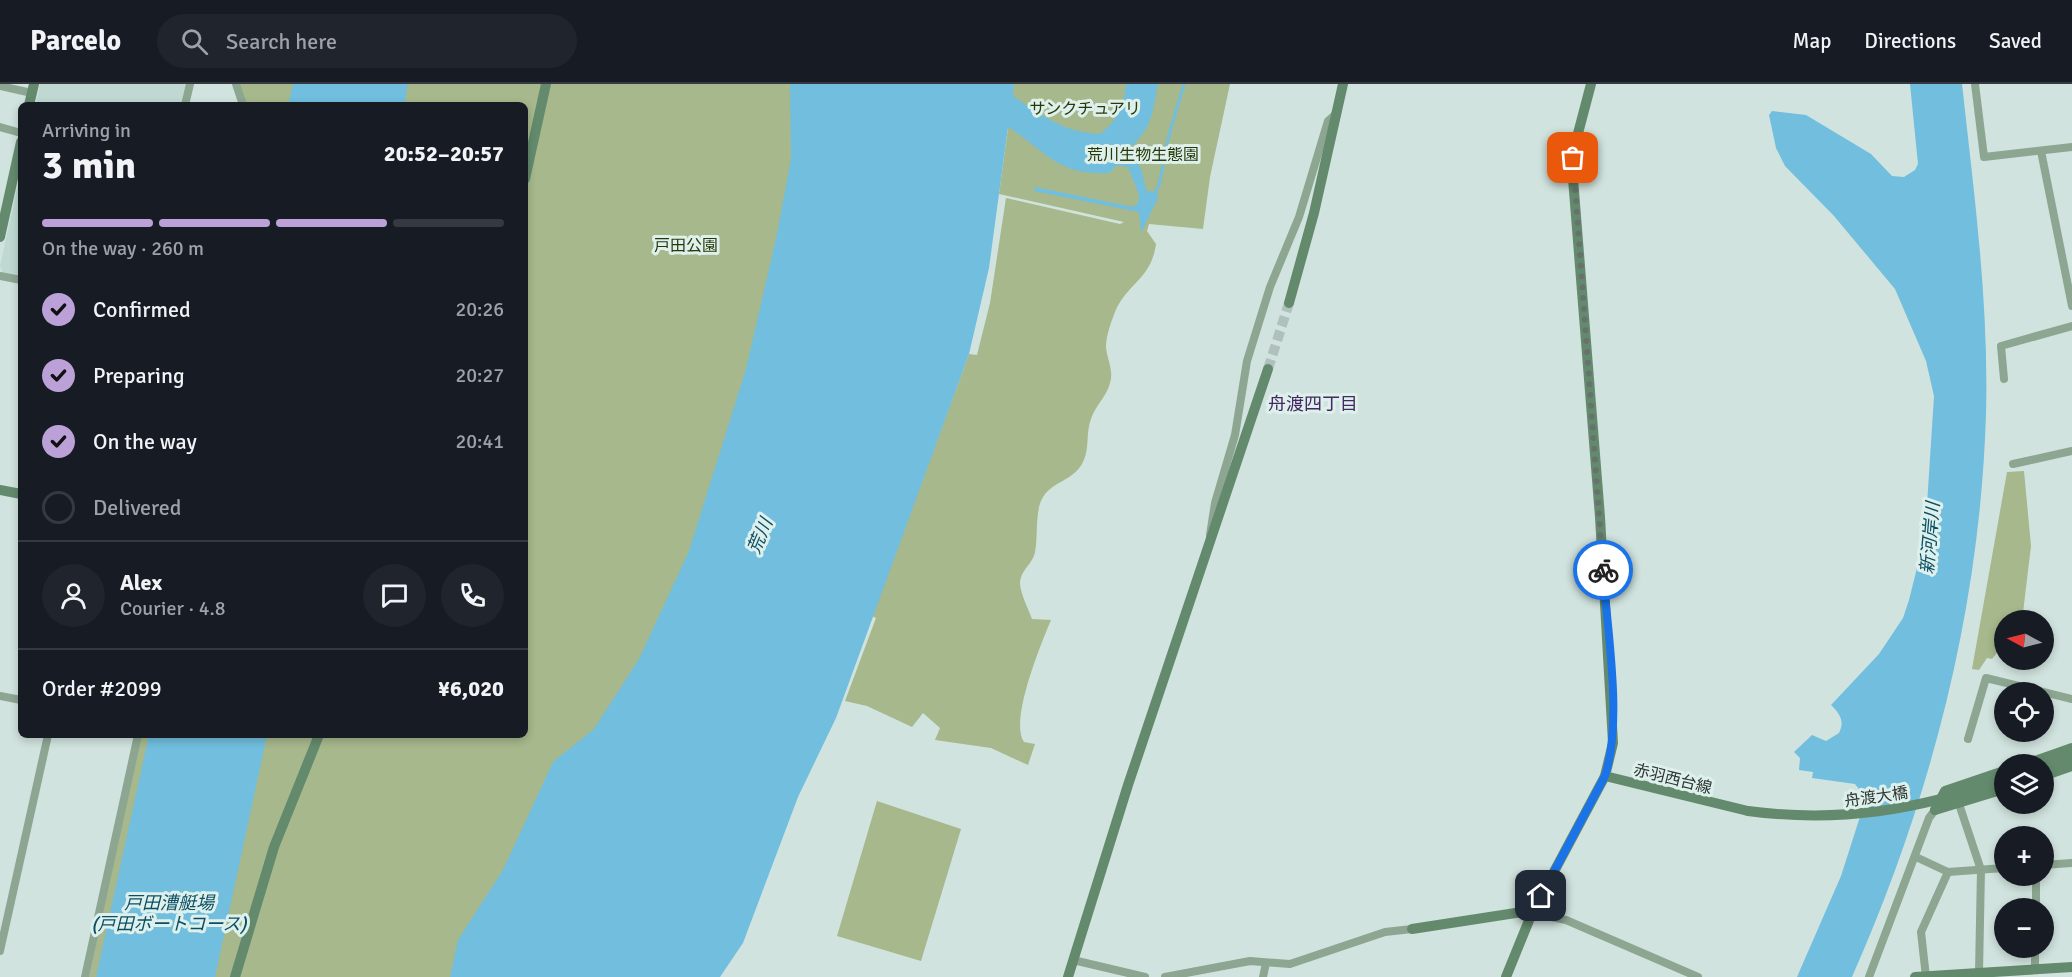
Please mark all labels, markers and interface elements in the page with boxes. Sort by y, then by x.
search box [157,14,577,68]
text: Parcelo [30,24,121,58]
icon: search [178,25,211,58]
text: Search here [226,28,337,55]
text: Map [1793,28,1831,54]
text: Directions [1864,28,1956,54]
text: Saved [1989,28,2042,54]
park label: サンクチュアリ [1029,99,1141,119]
text: Arriving in [42,118,131,143]
pin [1547,132,1598,183]
text: 20:52–20:57 [384,140,504,167]
text: 3 min [42,141,136,189]
icon: bag [1556,141,1589,174]
park label: 荒川生物生態園 [1087,145,1199,165]
text: On the way · 260 m [42,236,204,261]
park label: 戸田公園 [654,236,718,256]
icon: check [42,293,75,326]
text: Confirmed [93,296,191,323]
text: 20:26 [455,297,504,322]
icon: check [42,359,75,392]
text: Preparing [93,362,185,389]
text: 20:27 [455,363,504,388]
district label: 舟渡四丁目 [1268,393,1358,415]
icon: check [42,425,75,458]
text: On the way [93,428,197,455]
text: 20:41 [455,429,504,454]
text: Delivered [93,494,181,521]
water label: 新河岸川 [1916,499,1944,575]
water label: 荒川 [743,513,778,557]
courier [1573,540,1633,600]
icon: bike [1587,554,1620,587]
button: person [42,564,105,627]
button: chat [363,564,426,627]
button: phone [441,564,504,627]
text: Alex [120,569,162,596]
text: Courier · 4.8 [120,596,226,621]
north arrow [1994,610,2054,670]
map controls [1994,610,2054,958]
text: Order #2099 [42,675,162,702]
text: ¥6,020 [438,675,504,702]
button: locate [1994,682,2054,742]
button: layers [1994,754,2054,814]
street label: 赤羽西台線 [1632,760,1714,798]
street label: 舟渡大橋 [1843,783,1909,811]
button: + [1994,826,2054,886]
pin [1515,870,1566,921]
icon: home [1524,879,1557,912]
water label: 戸田漕艇場 (戸田ボートコース) [91,892,248,935]
button: − [1994,898,2054,958]

